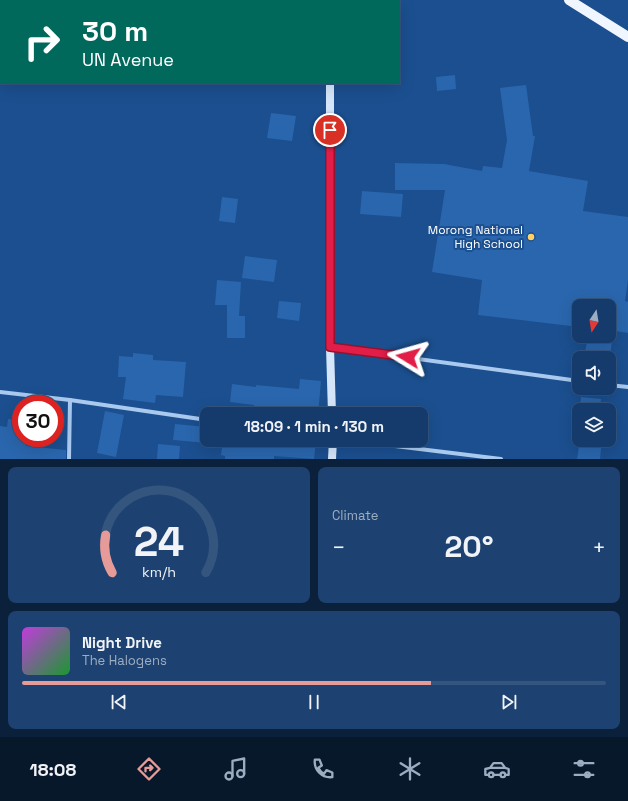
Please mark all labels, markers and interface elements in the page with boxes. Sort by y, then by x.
text: 30 m [82,13,148,49]
icon: right [16,16,68,68]
text: UN Avenue [82,48,174,71]
pin [313,113,347,147]
icon: arrive [319,119,341,141]
place label: Morong National High School [428,222,523,252]
marker: Morong National High School [526,232,536,242]
north arrow [572,299,616,343]
map controls [572,299,616,447]
position arrow [387,336,429,378]
button: sound [572,351,616,395]
speed limit sign: 30 [12,395,64,447]
button: layers [572,403,616,447]
text: 18:09 · 1 min · 130 m [244,417,384,436]
text: Climate [332,507,378,524]
text: 24 [134,515,184,568]
text: 20° [444,527,494,566]
text: − [332,533,346,561]
text: + [592,533,606,561]
text: km/h [142,563,176,581]
text: Night Drive [82,633,162,652]
text: The Halogens [82,652,167,669]
icon: previous [108,691,130,713]
icon: pause [303,691,325,713]
icon: next [498,691,520,713]
icon: directions [135,755,163,783]
icon: music [222,755,250,783]
icon: phone [309,755,337,783]
icon: climate [396,755,424,783]
icon: car [483,755,511,783]
icon: filters [570,755,598,783]
text: 18:08 [30,758,76,781]

